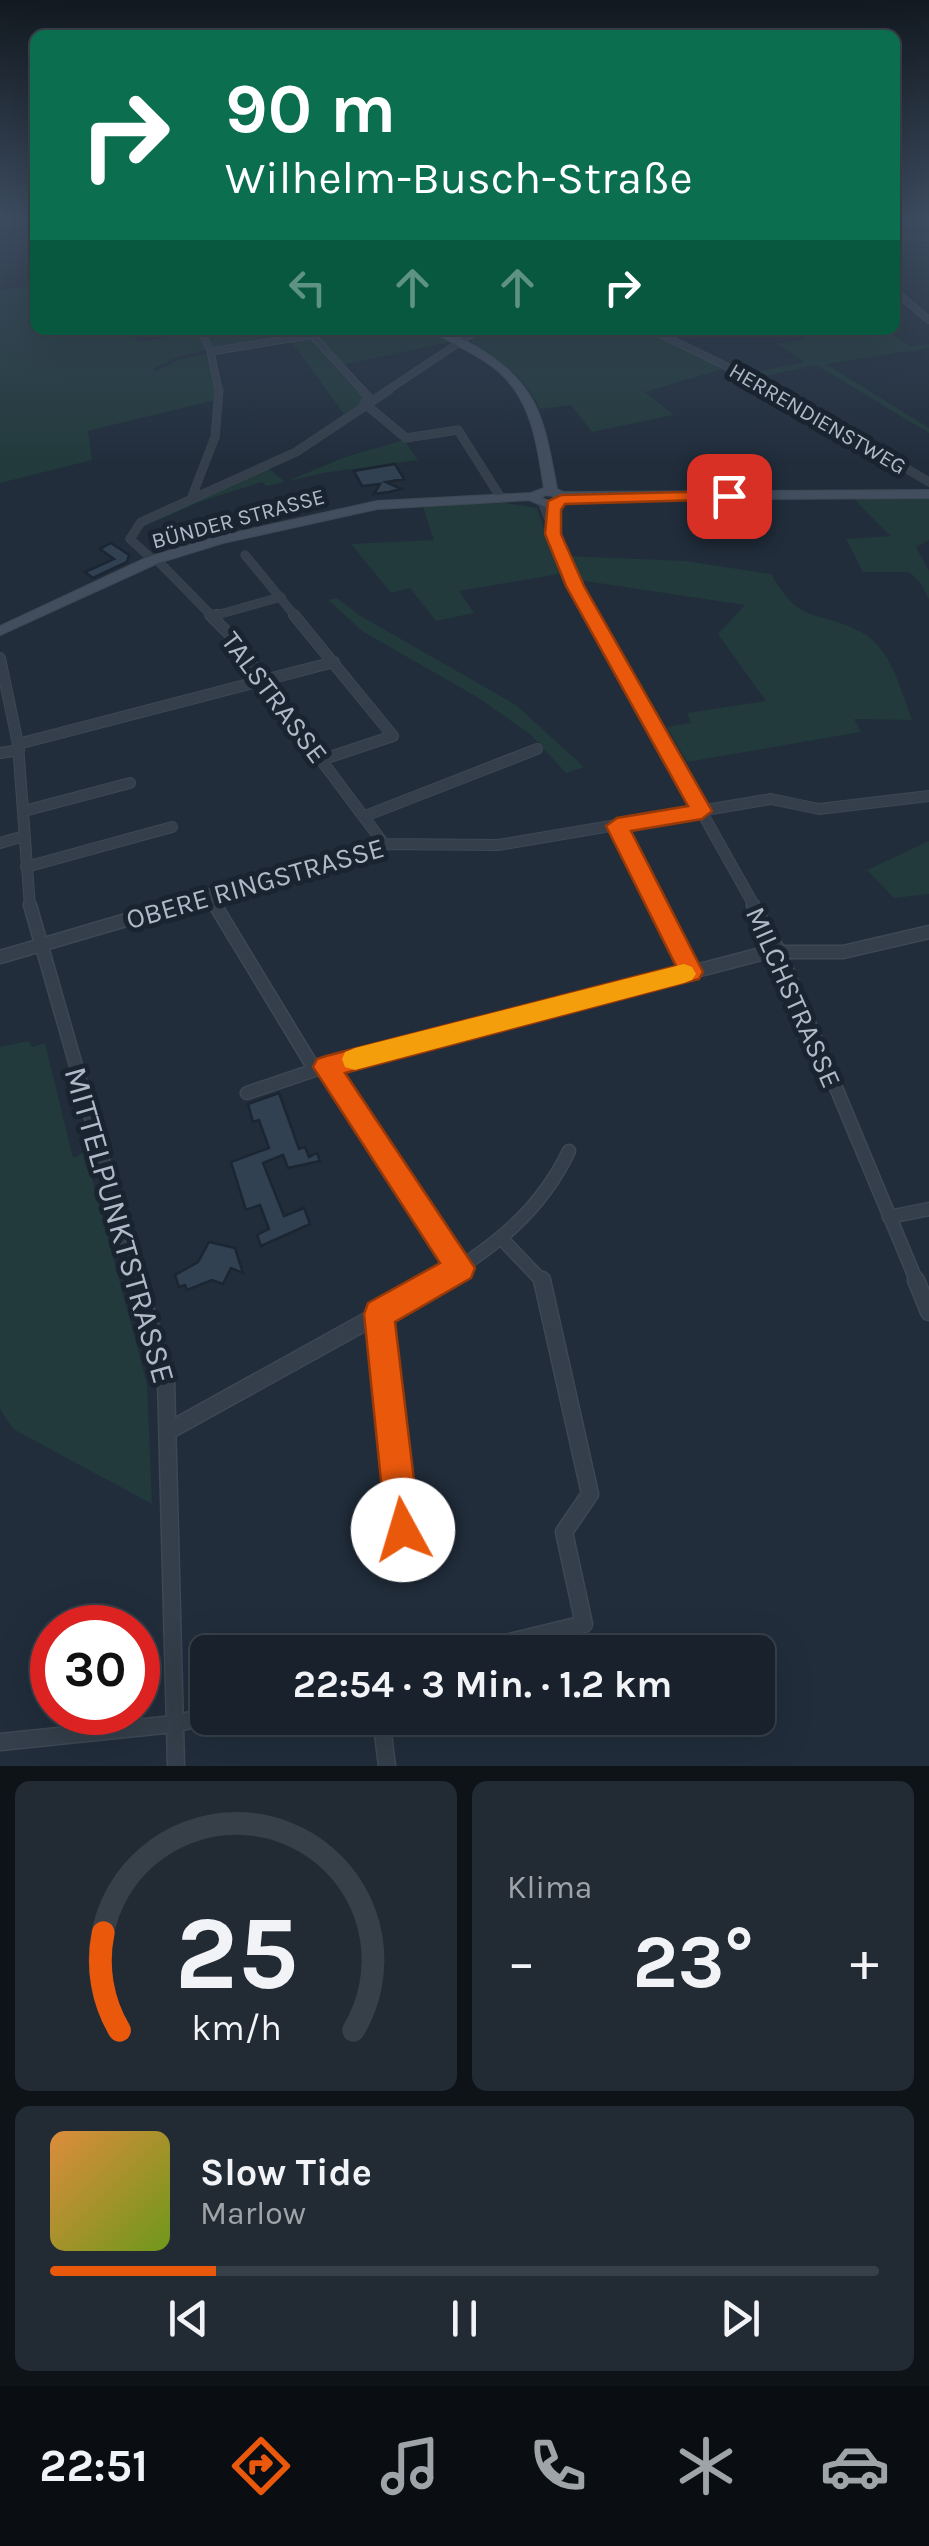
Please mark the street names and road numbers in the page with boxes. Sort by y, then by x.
street label: HERRENDIENSTWEG [724,358,911,480]
street label: BÜNDER STRASSE [149,483,328,555]
street label: TALSTRASSE [215,625,335,769]
street label: OBERE RINGSTRASSE [122,831,388,936]
street label: MILCHSTRASSE [739,902,848,1093]
street label: MITTELPUNKTSTRASSE [57,1063,182,1387]

